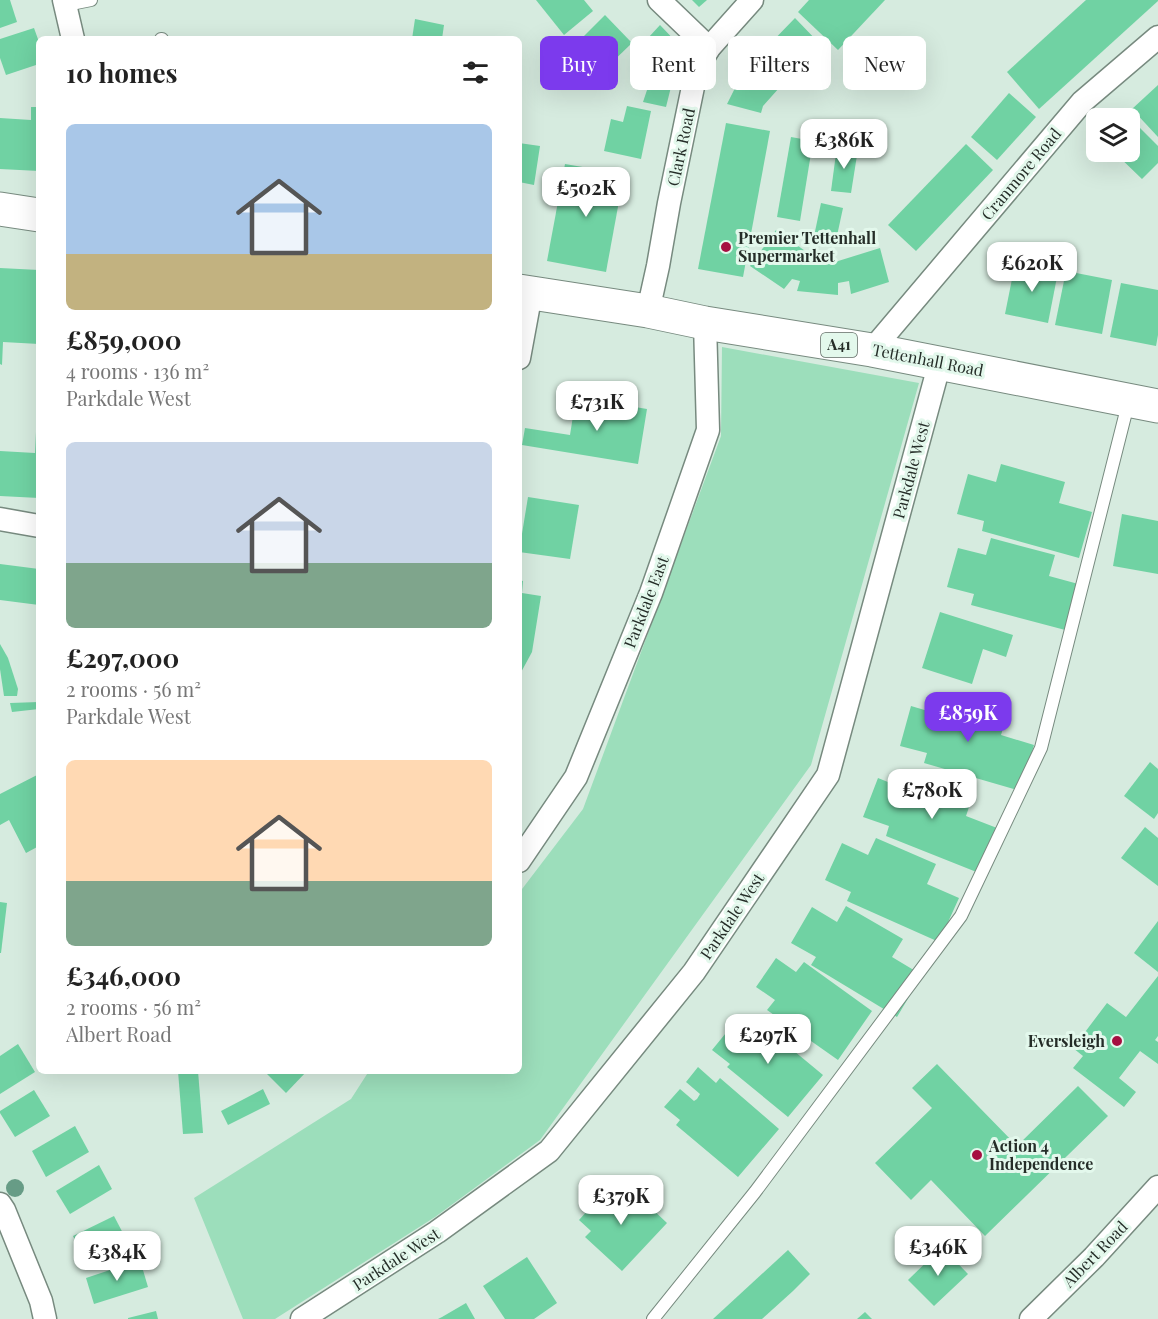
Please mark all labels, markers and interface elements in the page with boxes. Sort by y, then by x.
chip: Buy [540,36,618,90]
chip: Rent [630,36,716,90]
chip: Filters [728,36,831,90]
chip: New [843,36,926,90]
text: 10 homes [66,55,178,90]
icon: filters [459,56,492,89]
street label: Clark Road [662,106,699,188]
map controls [1086,108,1140,162]
button: layers [1086,108,1140,162]
pin: £386K [802,119,886,170]
street label: Cranmore Road [976,123,1065,224]
text: £386K [814,125,874,152]
icon: home [225,163,333,271]
pin: £502K [544,167,628,218]
text: £502K [556,173,616,200]
place label: Premier Tettenhall Supermarket [738,227,876,266]
marker: Premier Tettenhall Supermarket [719,240,733,254]
pin: £620K [990,242,1074,293]
text: £620K [1001,248,1063,275]
text: £859,000 [66,322,181,357]
road number: A41 [821,333,857,357]
street label: Tettenhall Road [871,338,985,381]
text: 4 rooms · 136 m² [66,357,209,384]
pin: £731K [555,381,639,432]
text: Parkdale West [66,384,191,411]
text: £731K [570,387,624,414]
street label: Parkdale West [887,419,934,521]
icon: home [225,481,333,589]
street label: Parkdale East [618,553,673,651]
text: £297,000 [66,640,179,675]
text: 2 rooms · 56 m² [66,675,201,702]
pin: £859K [926,692,1010,743]
text: £859K [939,698,997,725]
text: Parkdale West [66,702,191,729]
pin: £780K [890,769,974,820]
text: £780K [902,775,962,802]
icon: home [225,799,333,907]
street label: Parkdale West [695,868,768,963]
text: £346,000 [66,958,181,993]
text: 2 rooms · 56 m² [66,993,201,1020]
pin: £297K [726,1014,810,1065]
text: Albert Road [66,1020,172,1047]
text: £297K [739,1020,797,1047]
place label: Eversleigh [1028,1030,1105,1051]
marker: Eversleigh [1110,1034,1124,1048]
place label: Action 4 Independence [988,1135,1093,1174]
marker: Action 4 Independence [970,1148,984,1162]
pin: £379K [579,1175,663,1226]
text: £379K [592,1181,650,1208]
street label: Albert Road [1057,1216,1132,1292]
street label: Parkdale West [348,1222,444,1295]
pin: £346K [896,1226,980,1277]
pin: £384K [75,1231,159,1282]
text: £346K [909,1232,967,1259]
text: £384K [88,1237,146,1264]

